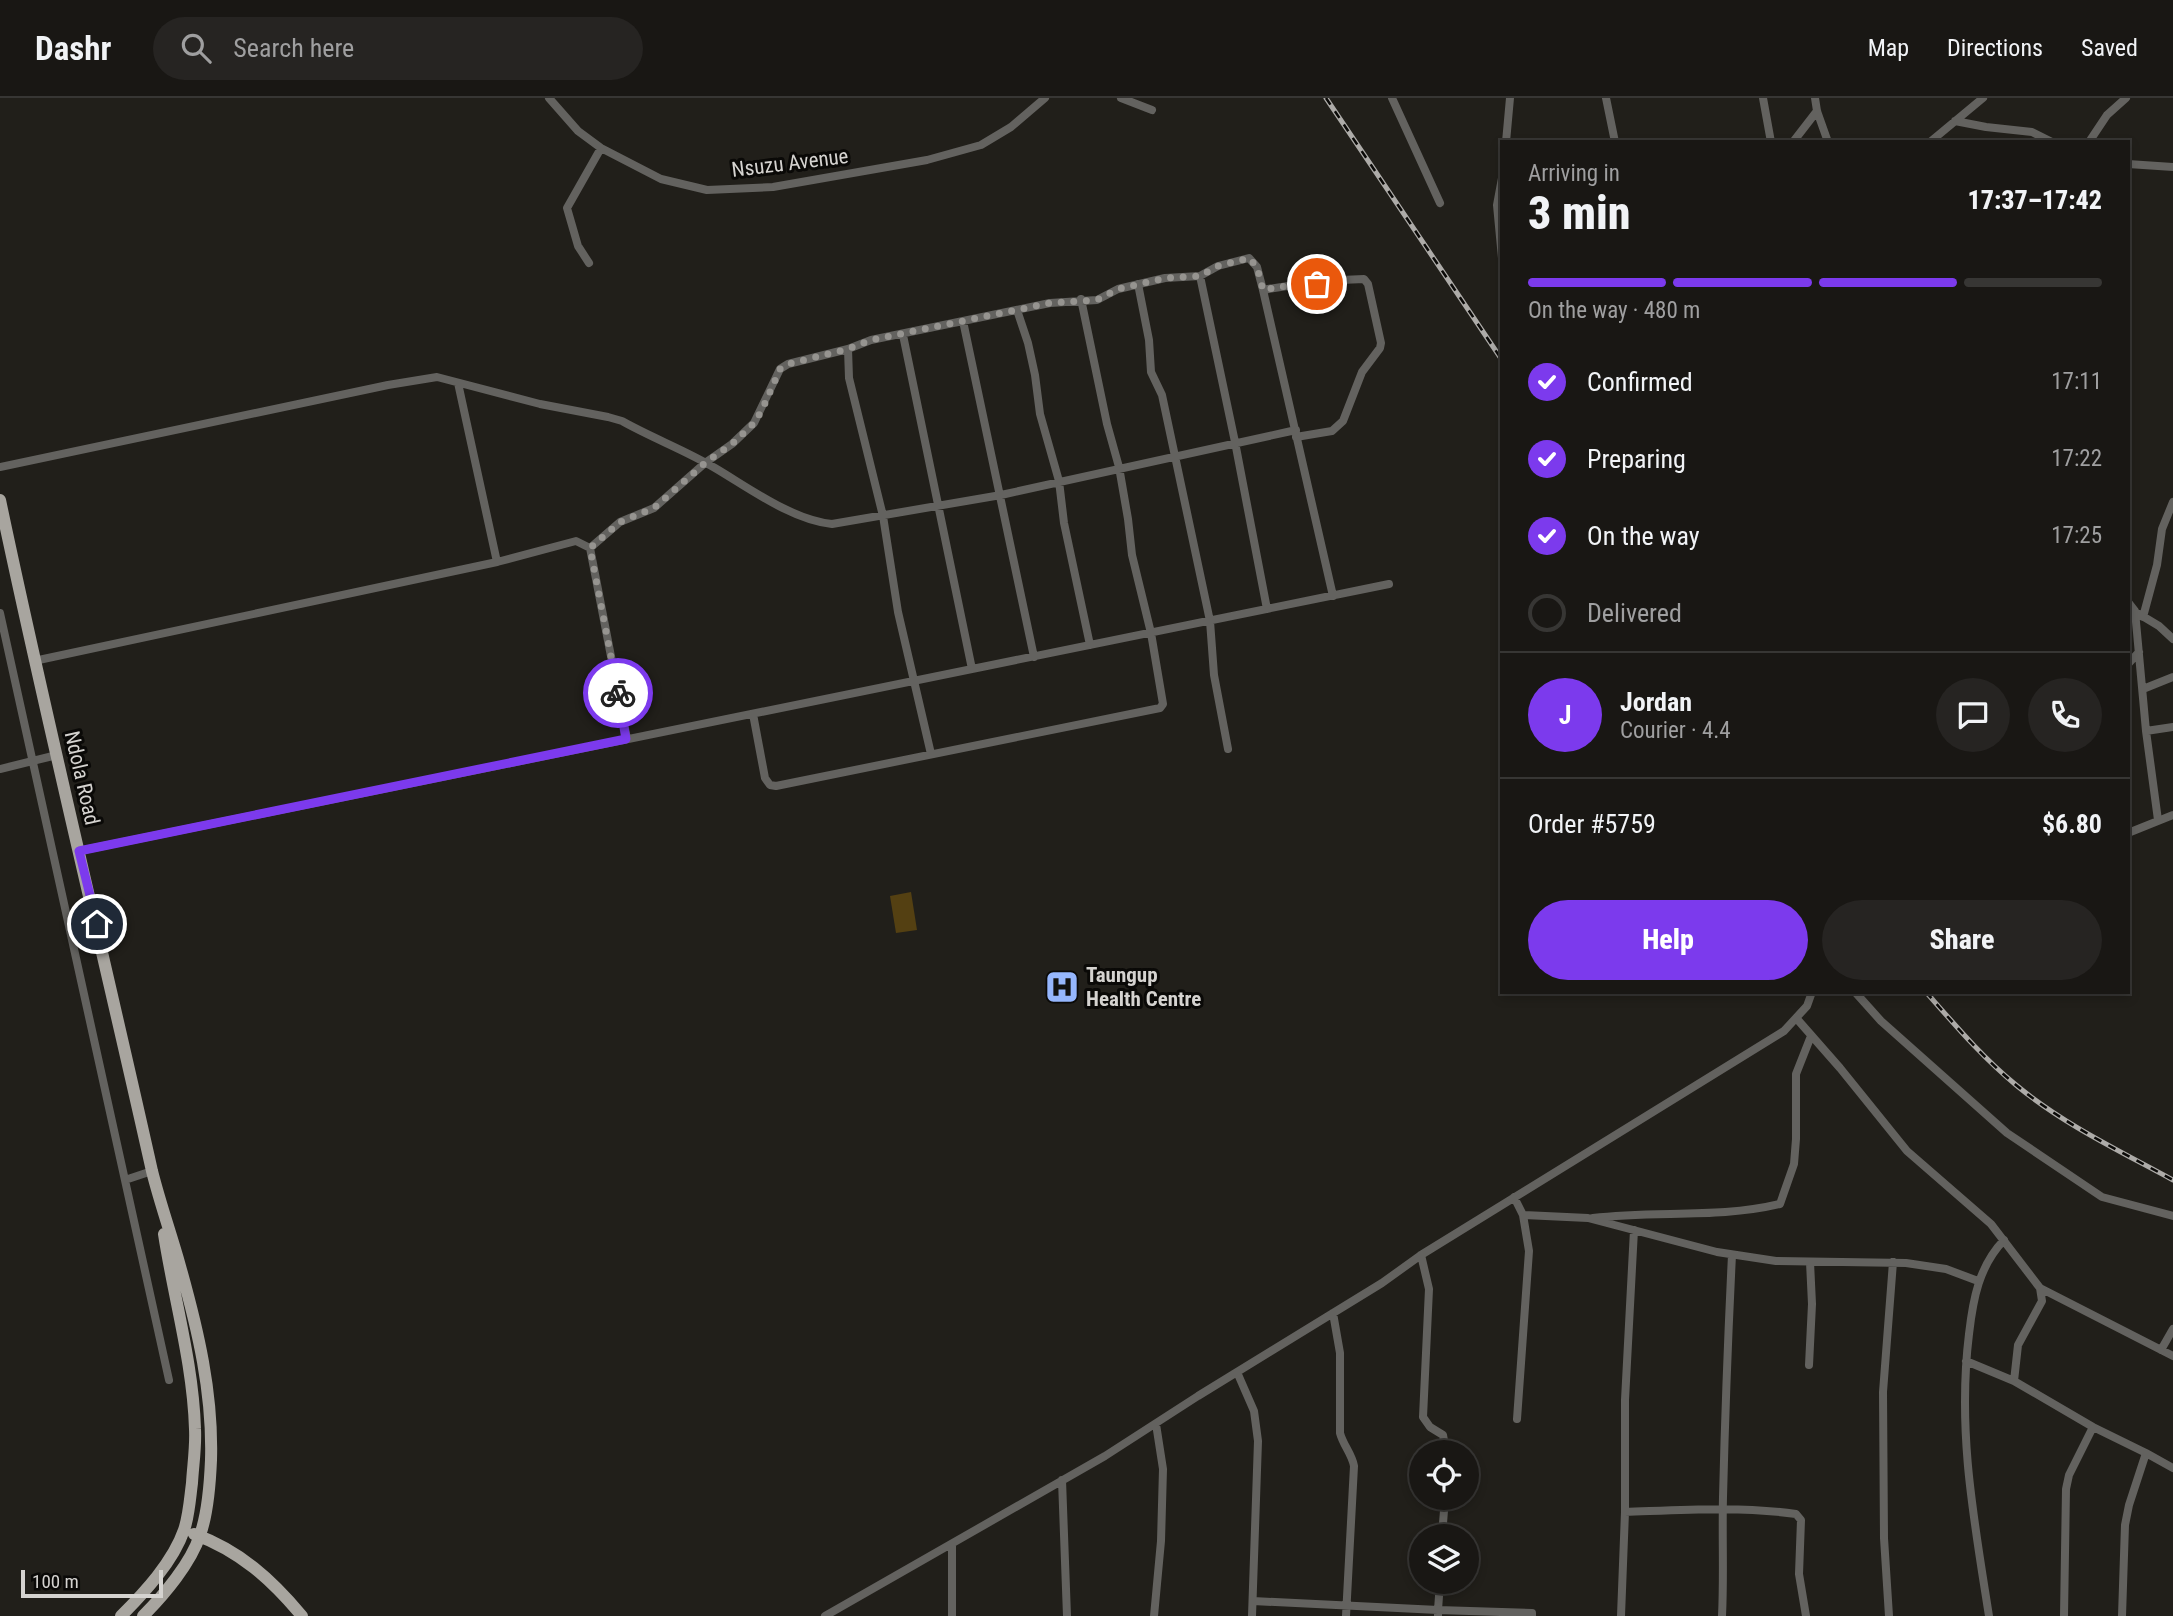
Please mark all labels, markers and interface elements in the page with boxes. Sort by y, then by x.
search box [153,17,643,80]
text: Dashr [35,29,111,68]
icon: search [177,29,215,67]
text: Search here [233,33,354,63]
text: Map [1868,34,1909,62]
text: Directions [1947,34,2043,62]
text: Saved [2081,34,2138,62]
street label: Nsuzu Avenue [730,144,850,182]
text: Arriving in [1528,160,1620,187]
text: 17:37–17:42 [1968,185,2102,215]
text: 3 min [1528,186,1631,240]
pin [1287,254,1347,314]
icon: bag [1298,265,1336,303]
text: On the way · 480 m [1528,297,1700,324]
icon: check [1528,363,1566,401]
text: Confirmed [1587,367,1693,397]
text: 17:11 [2051,368,2102,395]
icon: check [1528,440,1566,478]
text: Preparing [1587,444,1686,474]
text: 17:22 [2051,445,2102,472]
icon: check [1528,517,1566,555]
text: On the way [1587,521,1700,551]
text: 17:25 [2051,522,2102,549]
text: Delivered [1587,598,1682,628]
courier [583,658,653,728]
icon: bike [599,674,637,712]
button: chat [1936,678,2010,752]
button: phone [2028,678,2102,752]
text: Jordan [1620,687,1692,717]
text: J [1559,700,1571,730]
text: Courier · 4.4 [1620,717,1731,744]
street label: Ndola Road [60,729,104,827]
text: Order #5759 [1528,809,1656,839]
text: $6.80 [2042,809,2102,839]
pin [67,894,127,954]
button: Help [1528,900,1808,980]
button: Share [1822,900,2102,980]
icon: home [78,905,116,943]
place label: Taungup Health Centre [1086,963,1201,1011]
hospital icon: Taungup Health Centre [1043,968,1081,1006]
map controls [1409,1440,1479,1594]
button: locate [1409,1440,1479,1510]
button: layers [1409,1524,1479,1594]
scale bar [21,1567,163,1599]
text: 100 m [32,1570,79,1593]

